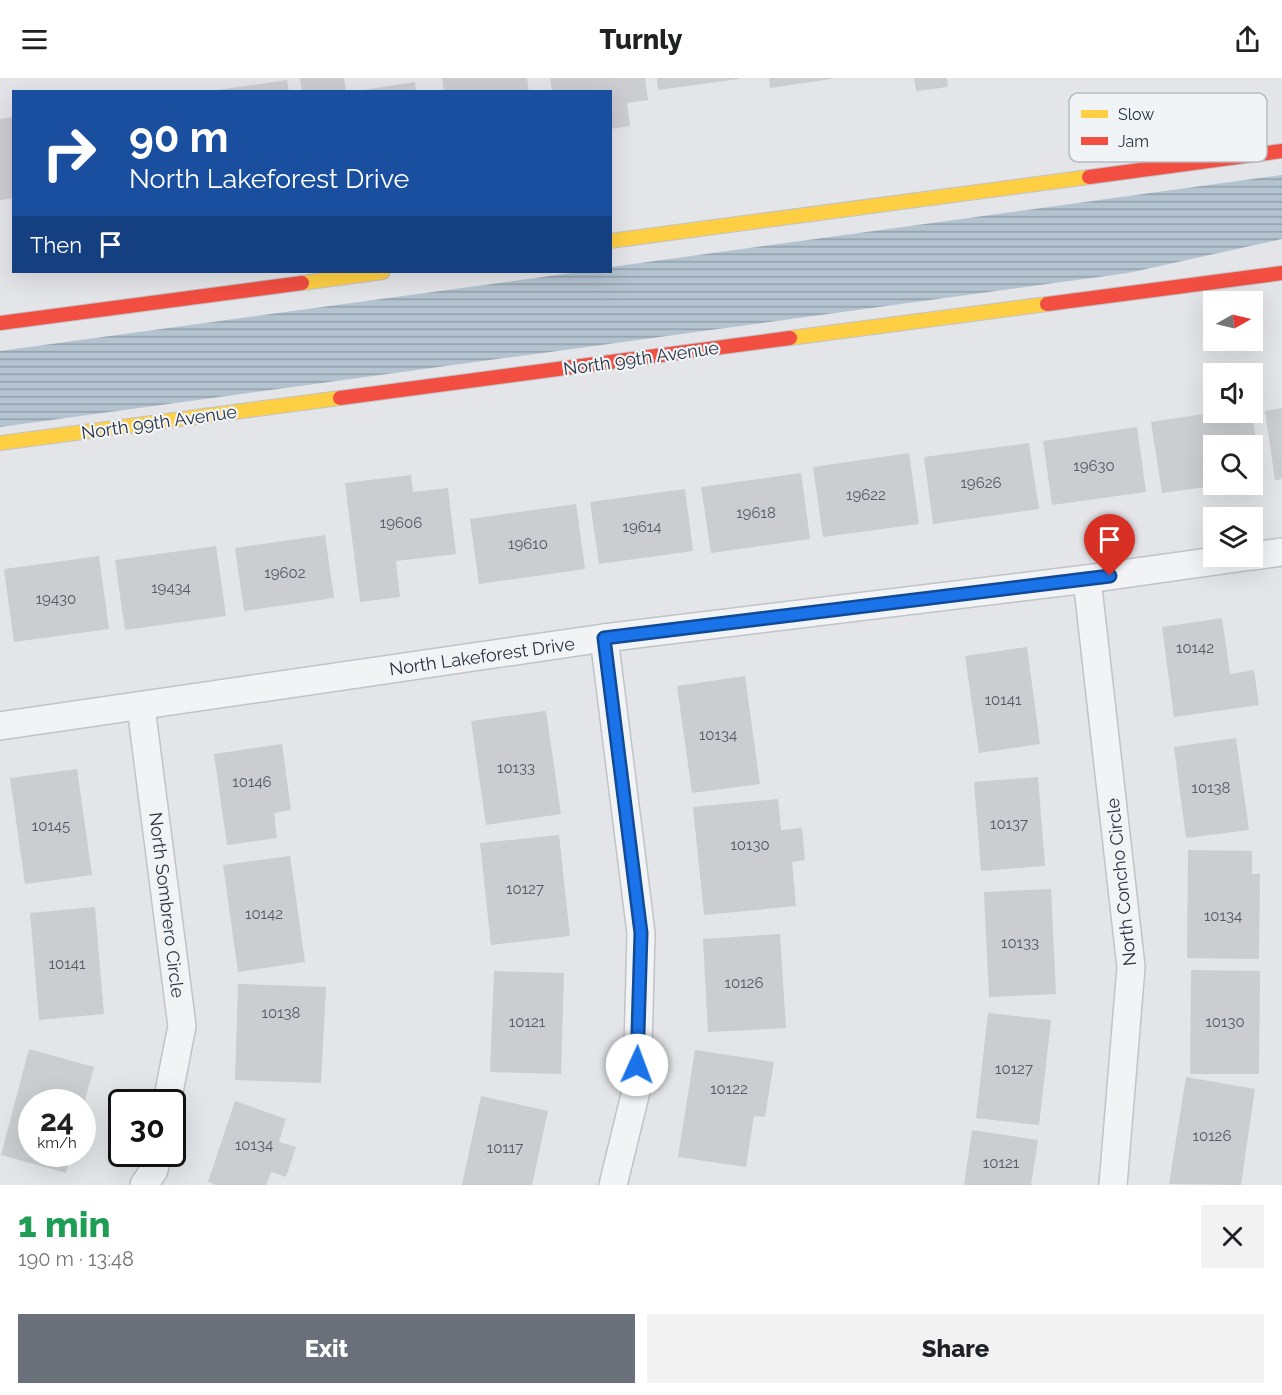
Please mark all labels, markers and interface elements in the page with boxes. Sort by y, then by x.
icon: menu [18,23,51,56]
icon: share [1231,23,1264,56]
text: Turnly [600,24,682,55]
legend [1069,93,1267,162]
text: Slow [1118,105,1154,124]
text: 90 m [129,113,229,162]
icon: right [30,114,108,192]
text: Jam [1118,132,1149,151]
text: North Lakeforest Drive [129,163,409,194]
icon: arrive [94,228,127,261]
text: Then [30,232,82,258]
north arrow [1203,291,1263,351]
map controls [1203,291,1263,567]
street label: North 99th Avenue [562,337,720,379]
button: sound [1203,363,1263,423]
street label: North 99th Avenue [80,401,238,443]
button: search [1203,435,1263,495]
house number: 19630 [1073,457,1115,475]
house number: 19626 [960,474,1002,492]
house number: 19622 [846,486,886,504]
house number: 19618 [736,504,776,522]
button: layers [1203,507,1263,567]
house number: 19606 [380,514,422,532]
pin [1084,514,1135,576]
house number: 19614 [623,518,661,536]
icon: arrive [1093,523,1126,556]
house number: 19610 [508,535,548,553]
house number: 19602 [264,564,306,582]
house number: 19434 [151,579,191,597]
house number: 19430 [36,590,76,608]
street label: North Lakeforest Drive [388,633,576,679]
house number: 10142 [1176,639,1214,657]
house number: 10141 [985,691,1022,709]
house number: 10134 [699,726,737,744]
house number: 10133 [497,759,535,777]
house number: 10146 [232,773,272,791]
house number: 10138 [1192,779,1231,797]
street label: North Concho Circle [1102,797,1140,967]
street label: North Sombrero Circle [145,811,189,999]
house number: 10137 [990,815,1028,833]
house number: 10145 [32,817,70,835]
house number: 10130 [730,836,770,854]
house number: 10127 [506,880,544,898]
house number: 10142 [245,905,283,923]
house number: 10134 [1204,907,1242,925]
house number: 10133 [1001,934,1039,952]
house number: 10141 [49,955,86,973]
house number: 10126 [725,974,763,992]
house number: 10138 [262,1004,301,1022]
house number: 10121 [509,1013,546,1031]
house number: 10130 [1205,1013,1245,1031]
position arrow [605,1033,669,1097]
house number: 10127 [995,1060,1033,1078]
house number: 10122 [710,1080,748,1098]
speed limit sign: 30 [108,1089,186,1167]
text: 24 [40,1103,74,1138]
house number: 10126 [1193,1127,1231,1145]
text: km/h [37,1134,77,1152]
house number: 10134 [235,1136,273,1154]
house number: 10117 [487,1139,523,1157]
house number: 10121 [983,1154,1020,1172]
text: 1 min [18,1203,110,1245]
button: close [1201,1205,1264,1268]
text: 190 m · 13:48 [18,1247,134,1271]
button: Exit [18,1314,635,1383]
button: Share [647,1314,1264,1383]

